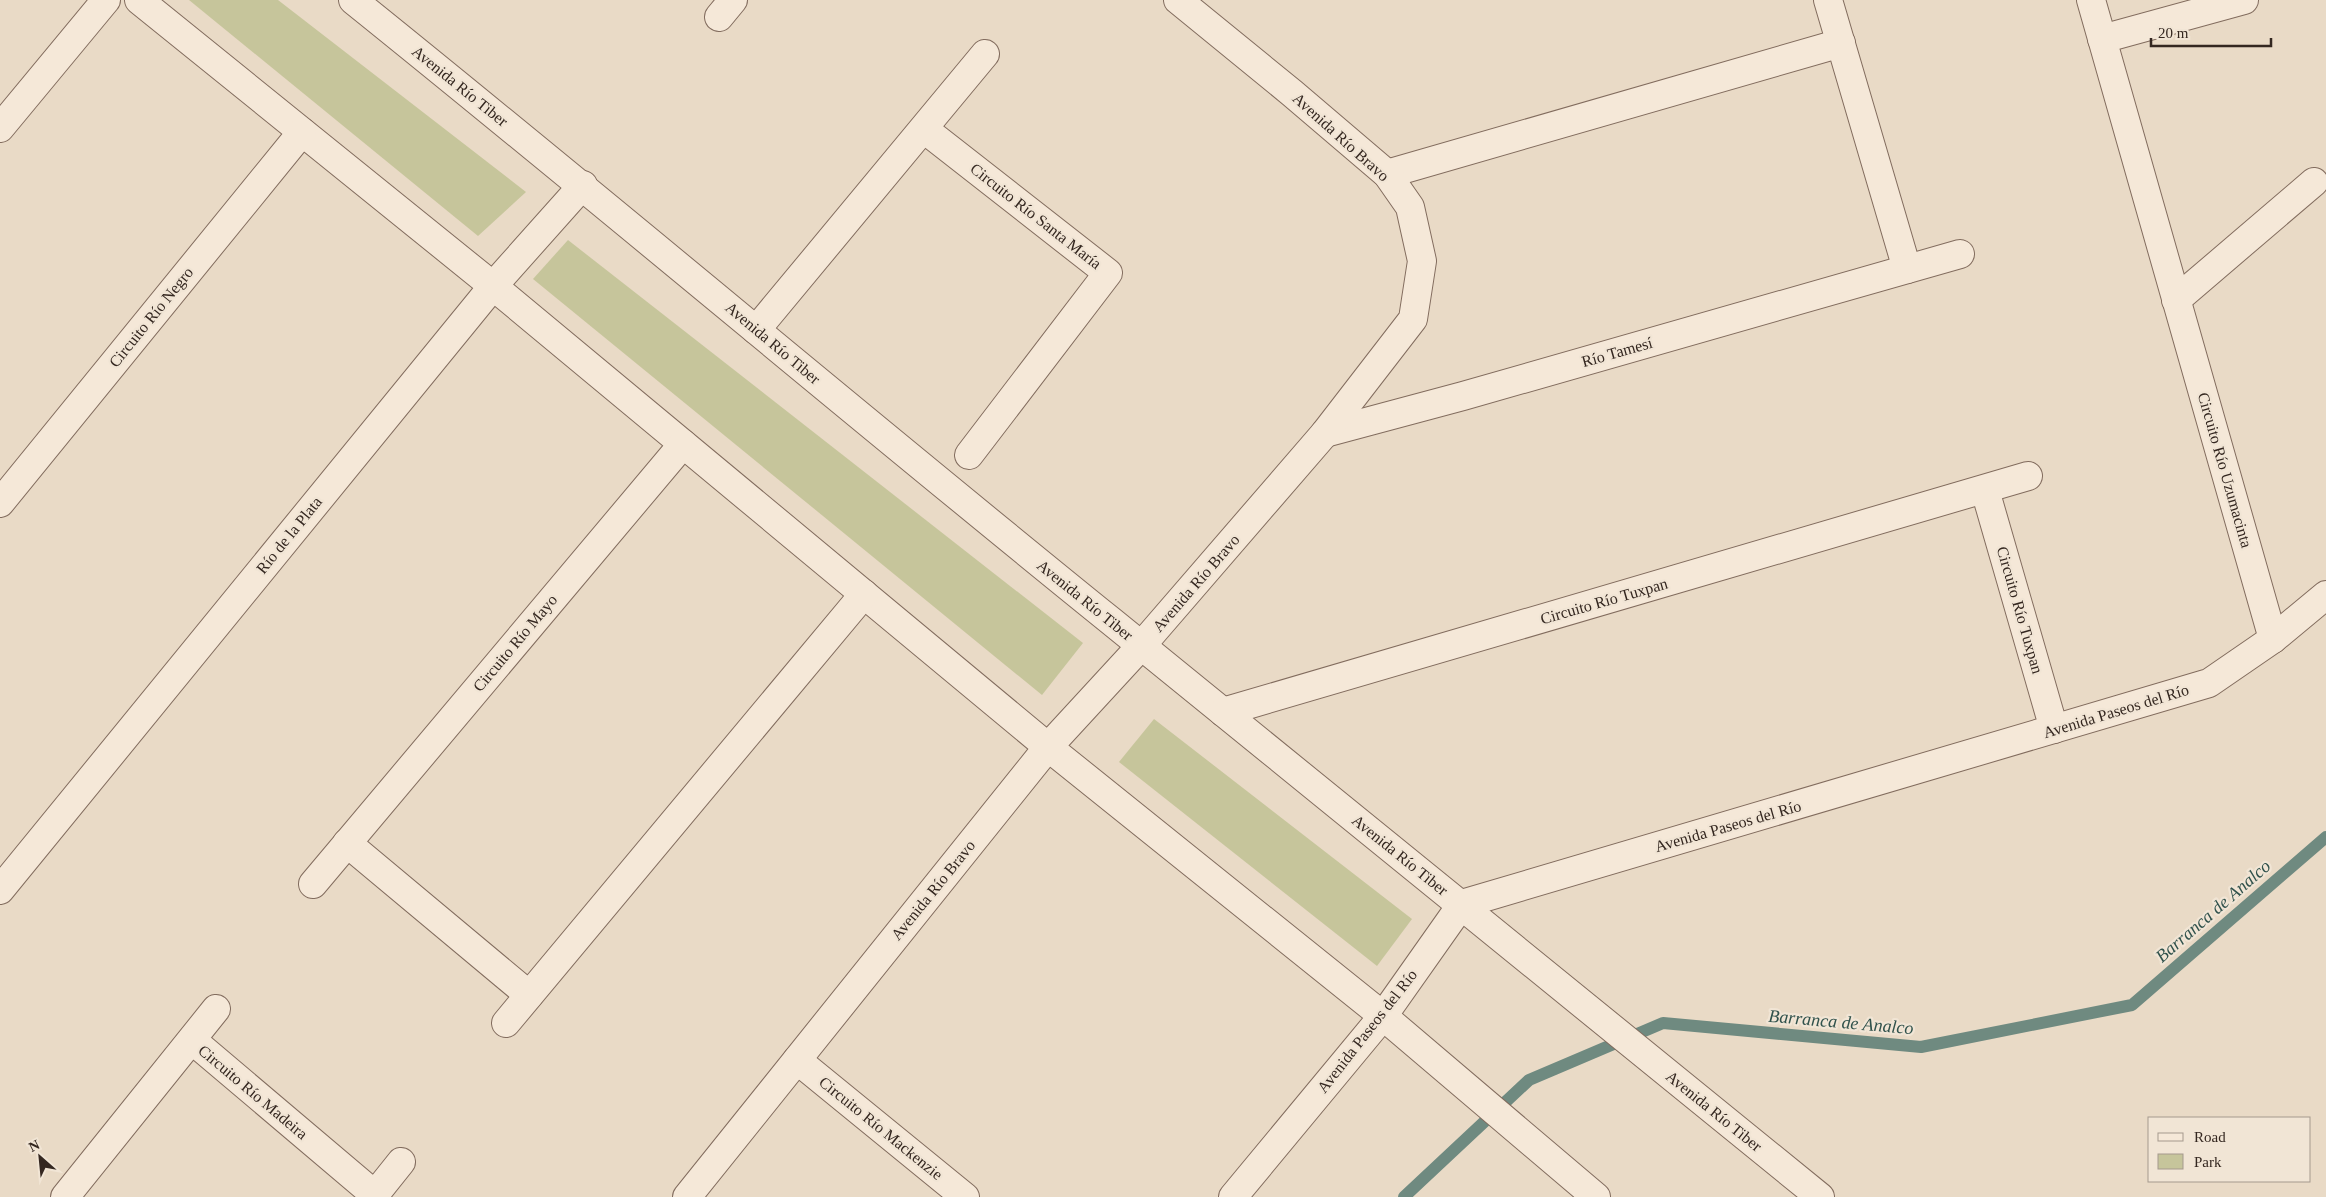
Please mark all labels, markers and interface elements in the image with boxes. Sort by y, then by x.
scale bar [2151,15,2271,47]
text: 20 m [2158,25,2189,41]
street label: Avenida Río Tiber [409,42,512,130]
street label: Avenida Río Bravo [1290,89,1392,185]
street label: Circuito Río Santa María [967,160,1105,272]
street label: Circuito Río Negro [106,264,197,371]
street label: Avenida Río Tiber [722,299,824,388]
street label: Río Tamesí [1580,334,1655,370]
street label: Circuito Río Uzumacinta [2195,390,2255,550]
street label: Río de la Plata [253,493,325,577]
street label: Avenida Río Bravo [1149,531,1243,635]
street label: Circuito Río Tuxpan [1993,544,2046,676]
street label: Avenida Río Tiber [1034,556,1137,644]
street label: Circuito Río Tuxpan [1538,575,1670,628]
street label: Circuito Río Mayo [470,591,561,695]
street label: Avenida Paseos del Río [2041,681,2191,741]
street label: Avenida Paseos del Río [1653,797,1803,855]
street label: Avenida Río Tiber [1349,811,1452,899]
street label: Avenida Río Bravo [888,837,978,943]
water label: Barranca de Analco [2151,856,2275,966]
street label: Avenida Paseos del Río [1314,966,1420,1096]
water label: Barranca de Analco [1768,1006,1914,1038]
street label: Circuito Río Madeira [195,1042,311,1142]
street label: Avenida Río Tiber [1663,1067,1766,1155]
street label: Circuito Río Mackenzie [816,1073,946,1183]
legend [2148,1117,2311,1182]
text: Road [2194,1129,2226,1145]
north arrow [15,1132,65,1182]
text: N [26,1137,42,1155]
text: Park [2194,1154,2222,1170]

